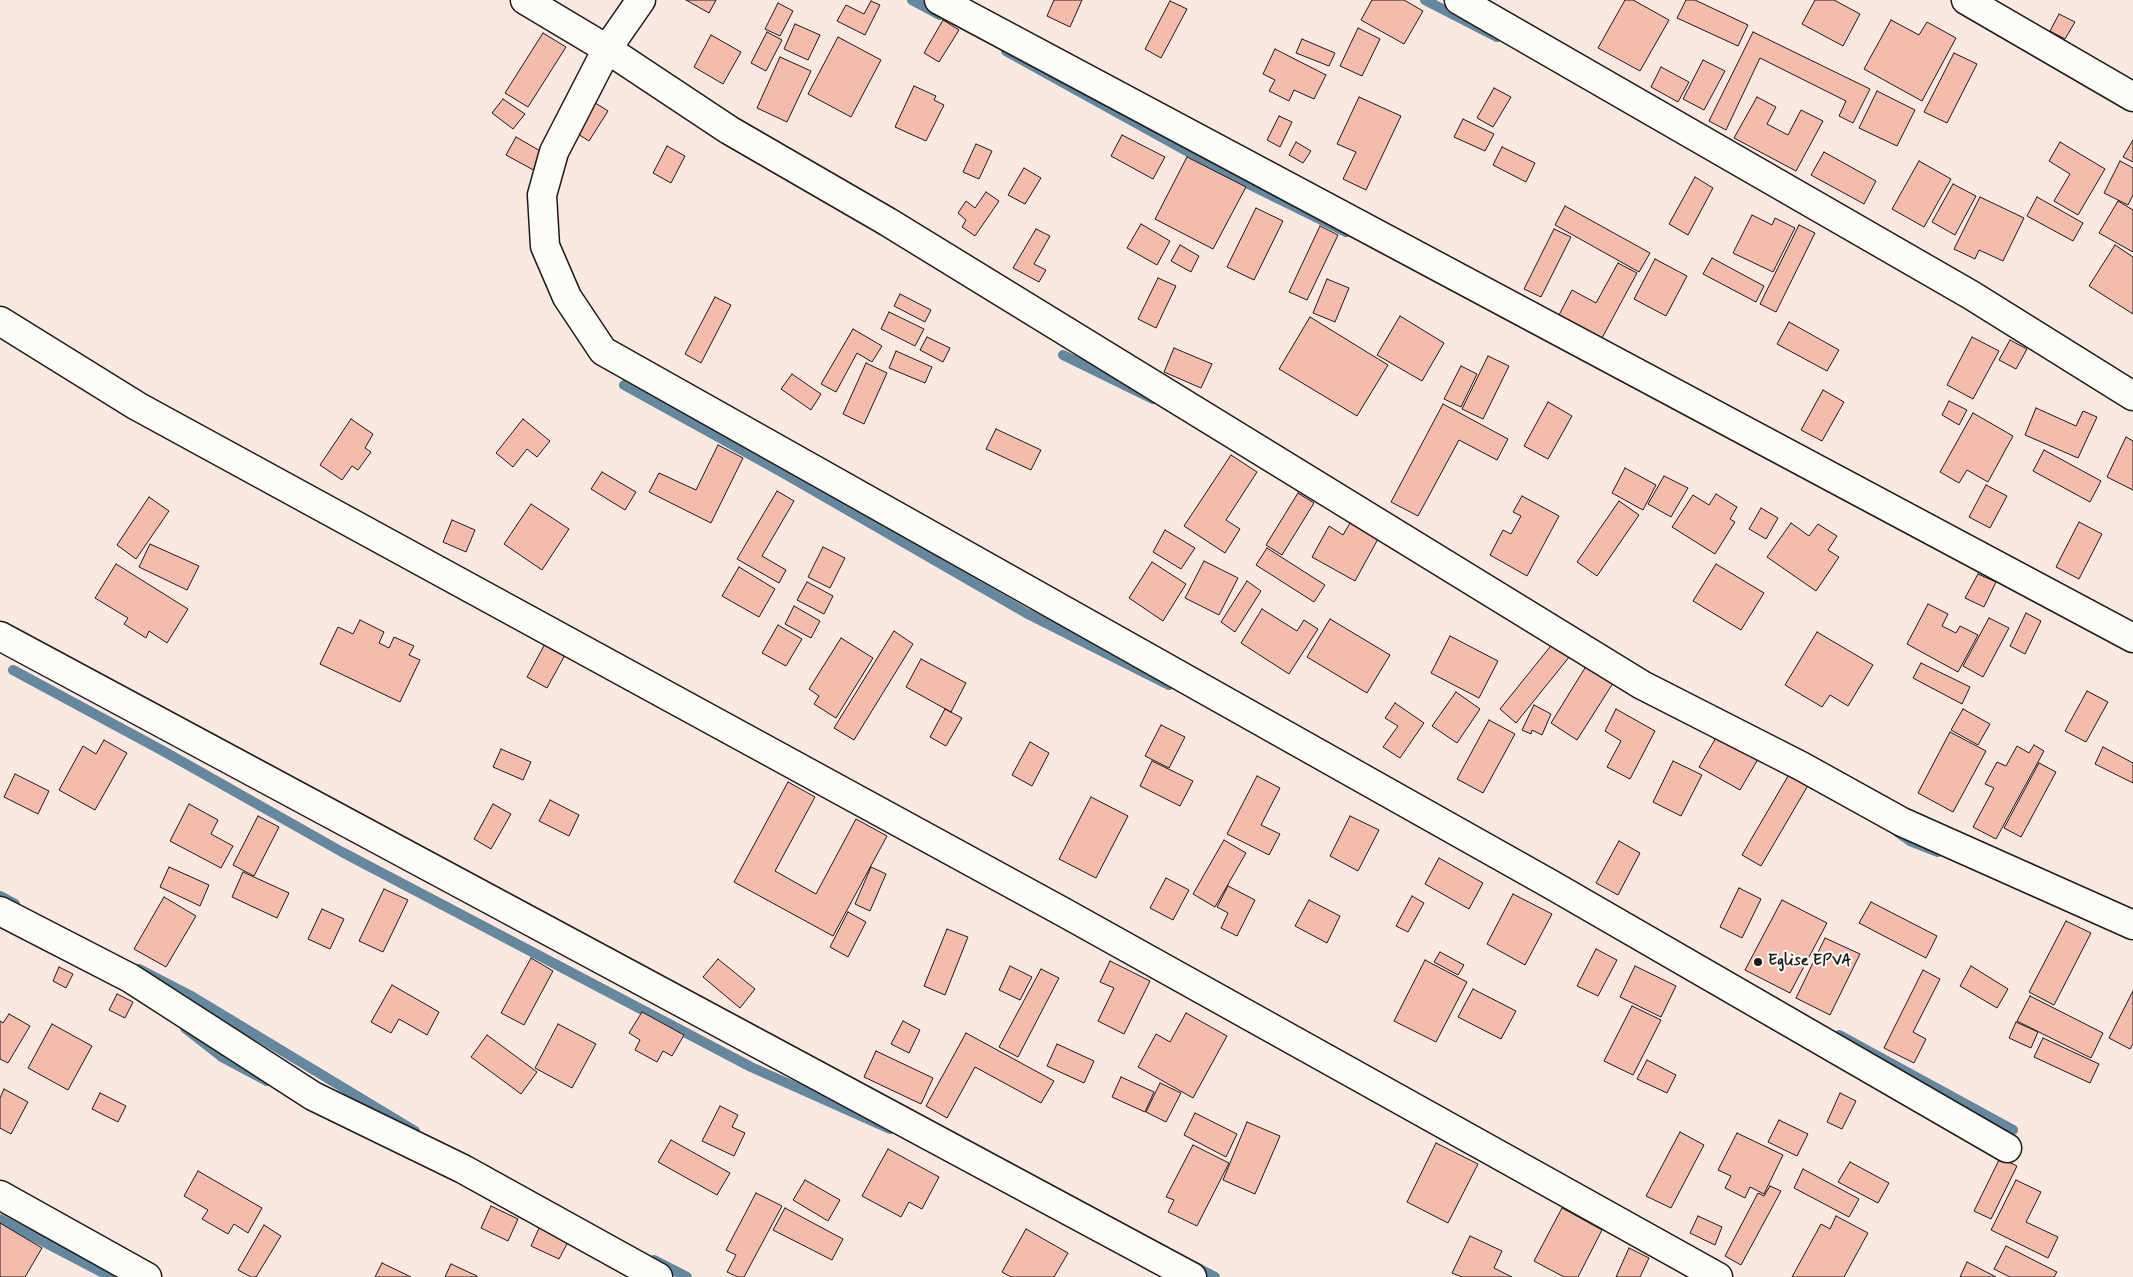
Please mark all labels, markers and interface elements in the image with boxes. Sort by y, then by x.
place label: Eglise EPVA [1768,952,1851,972]
marker: Eglise EPVA [1752,956,1764,968]

